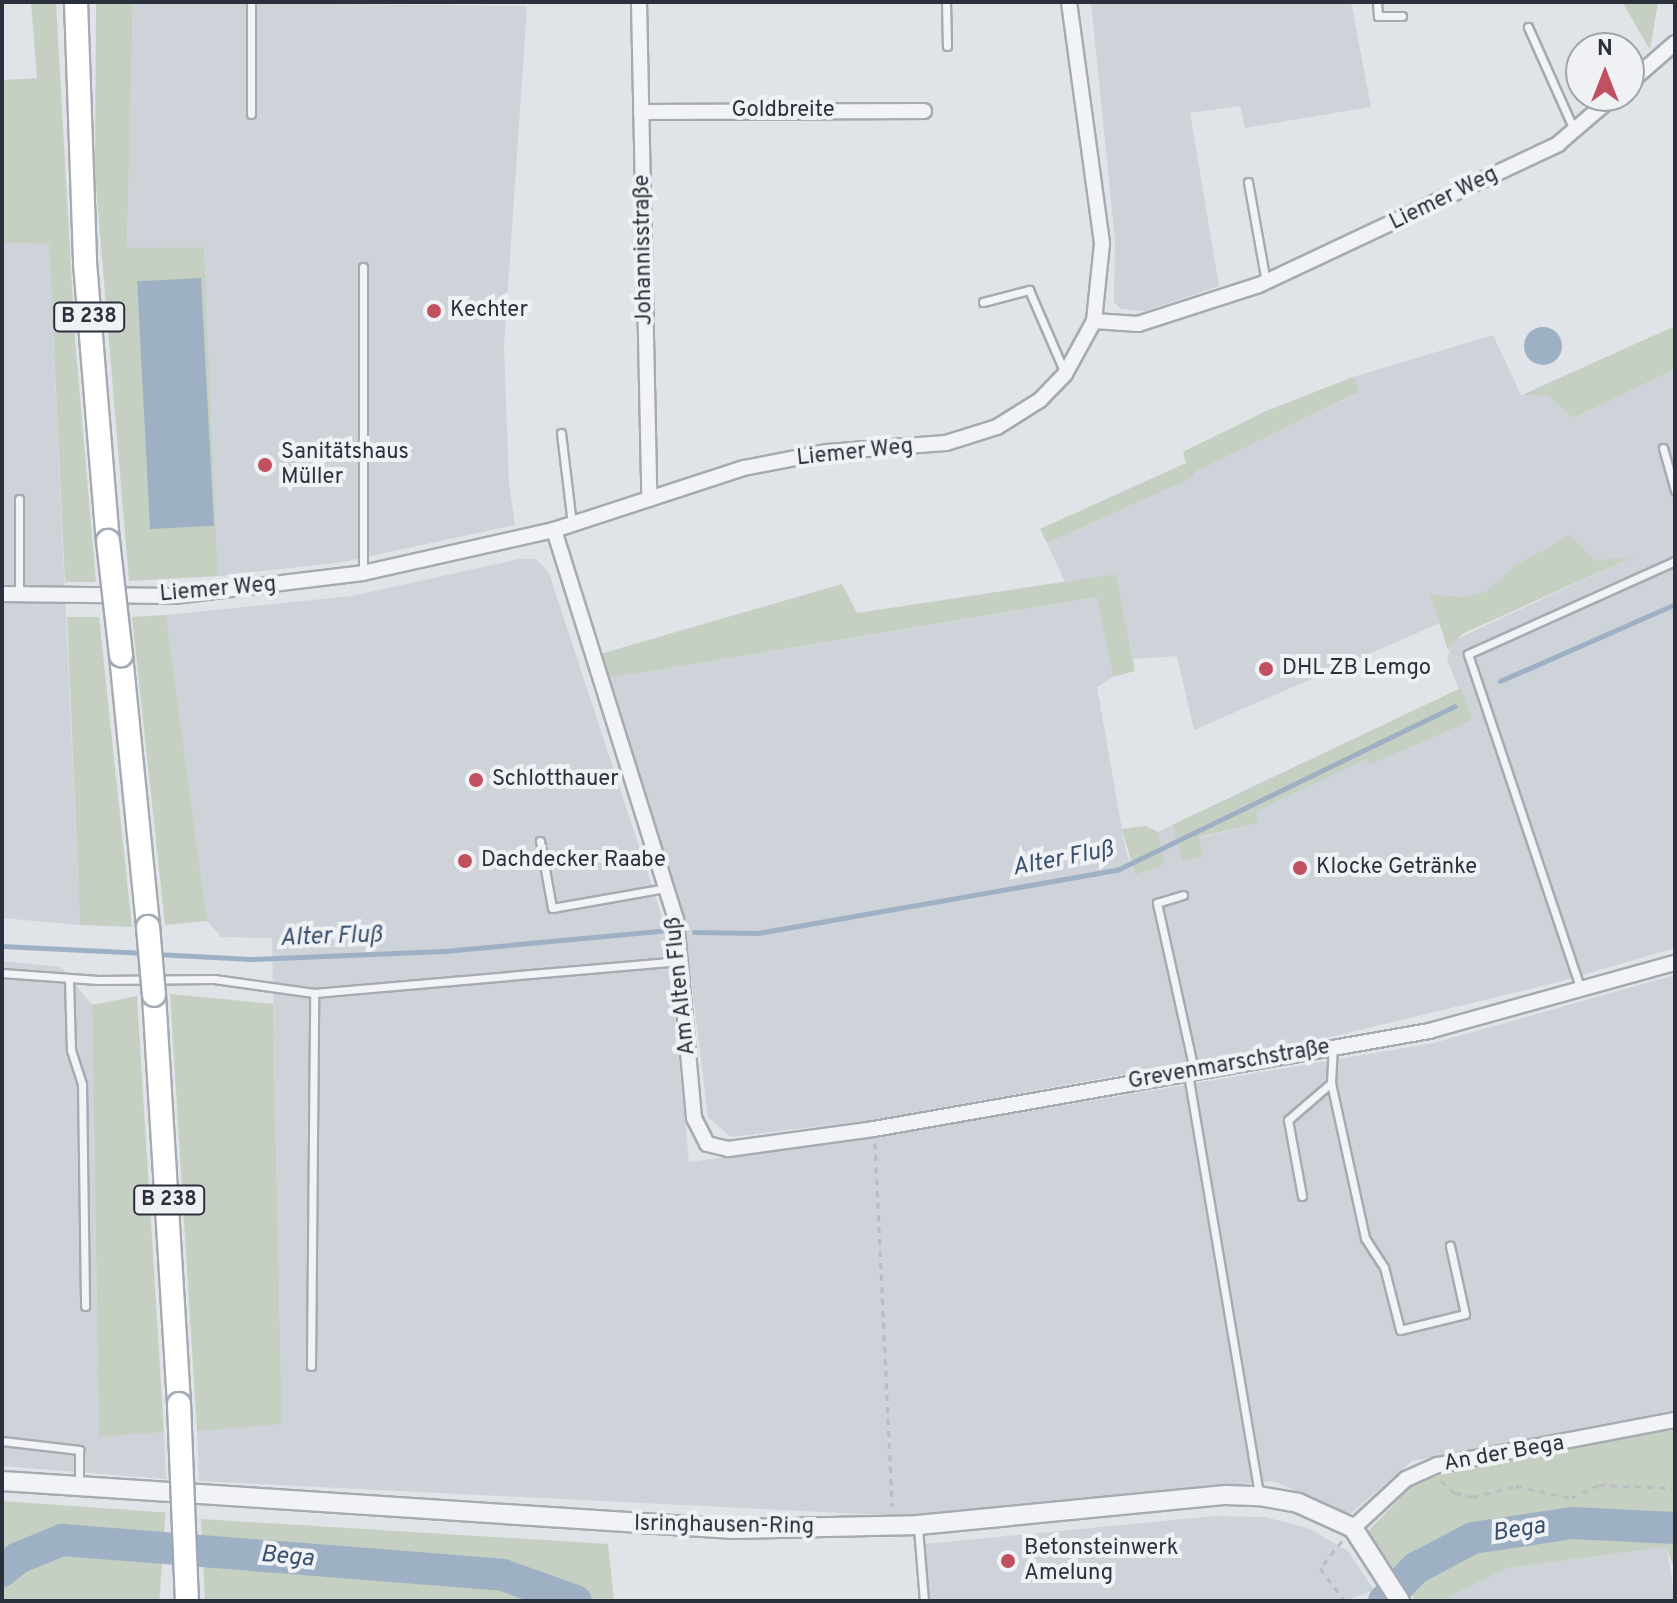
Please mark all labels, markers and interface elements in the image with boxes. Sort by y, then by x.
north arrow [1565,32,1645,112]
text: N [1597,36,1613,63]
street label: Goldbreite [731,98,835,124]
street label: Liemer Weg [1385,161,1503,237]
street label: Johannisstraße [629,174,659,326]
place label: Kechter [450,298,528,324]
road number: B 238 [53,301,125,333]
marker: Kechter [425,302,443,320]
street label: Liemer Weg [795,434,915,472]
place label: Sanitätshaus Müller [281,439,409,490]
marker: Sanitätshaus Müller [256,456,274,474]
street label: Liemer Weg [158,572,278,608]
place label: DHL ZB Lemgo [1282,656,1431,682]
marker: DHL ZB Lemgo [1257,660,1275,678]
place label: Schlotthauer [492,767,619,793]
marker: Schlotthauer [467,771,485,789]
water label: Alter Fluß [1010,836,1116,884]
place label: Dachdecker Raabe [481,848,666,874]
marker: Dachdecker Raabe [456,852,474,870]
place label: Klocke Getränke [1316,855,1477,881]
marker: Klocke Getränke [1291,859,1309,877]
street label: Am Alten Fluß [661,915,701,1057]
water label: Alter Fluß [279,922,383,954]
street label: Grevenmarschstraße [1126,1034,1332,1096]
road number: B 238 [133,1184,205,1216]
street label: An der Bega [1442,1430,1566,1478]
street label: Isringhausen-Ring [634,1511,814,1541]
water label: Bega [1490,1513,1548,1549]
place label: Betonsteinwerk Amelung [1024,1535,1178,1586]
water label: Bega [259,1541,315,1575]
marker: Betonsteinwerk Amelung [999,1552,1017,1570]

